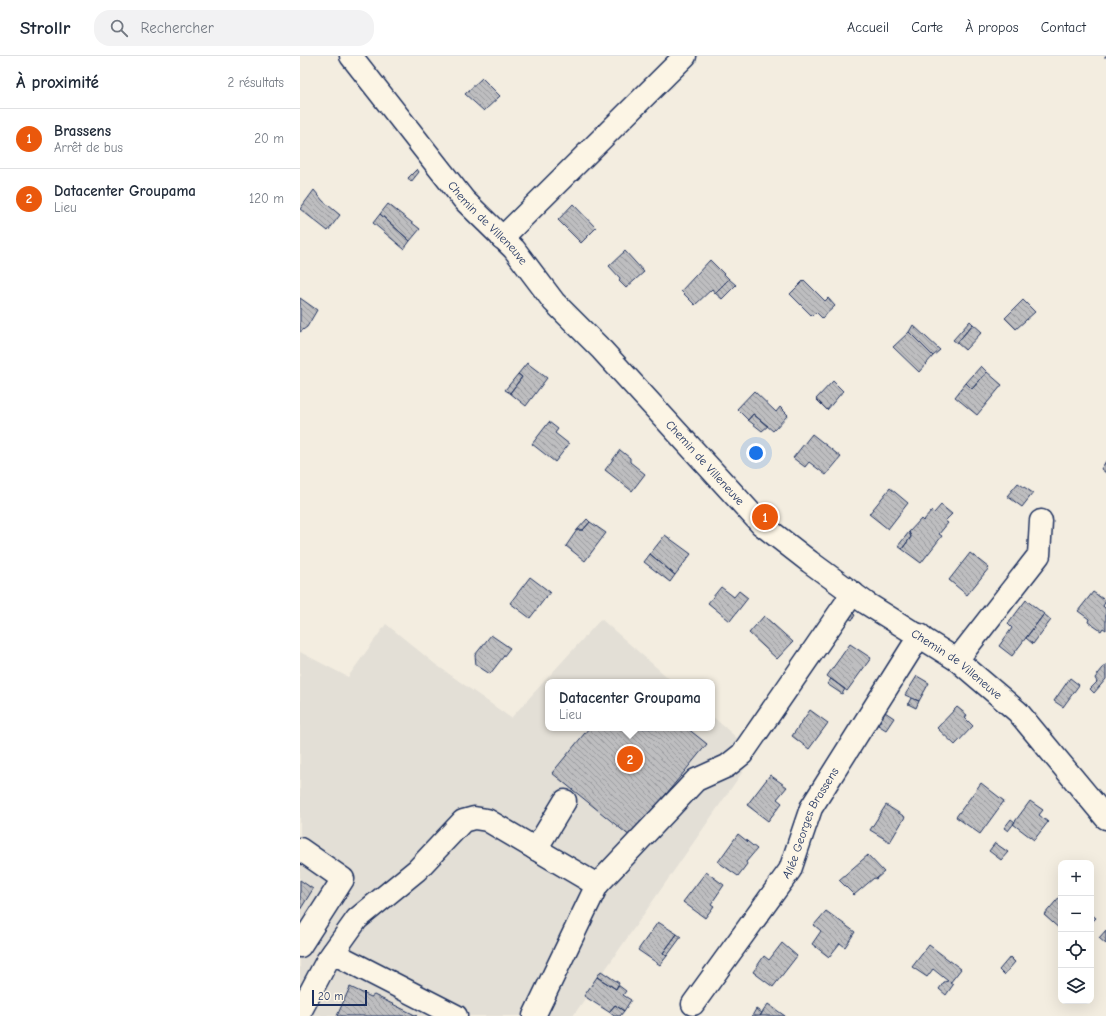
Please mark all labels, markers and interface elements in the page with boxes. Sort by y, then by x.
search box [94,10,374,46]
text: Strollr [20,17,70,39]
icon: search [108,17,130,39]
text: Rechercher [140,19,214,37]
text: Accueil [847,19,889,36]
text: Carte [911,19,943,36]
text: À propos [965,19,1019,36]
text: Contact [1041,19,1086,36]
text: À proximité [16,73,99,92]
text: 2 résultats [228,75,284,90]
text: Brassens [54,122,111,140]
text: 1 [26,131,32,146]
text: 20 m [254,131,284,146]
text: Arrêt de bus [54,140,123,155]
street label: Chemin de Villeneuve [445,178,530,267]
text: Datacenter Groupama [54,182,196,200]
text: 2 [26,191,32,206]
text: 120 m [249,191,284,206]
text: Lieu [54,200,77,215]
street label: Chemin de Villeneuve [663,418,747,508]
your location [746,443,766,463]
pin: 1 [752,502,778,532]
street label: Chemin de Villeneuve [909,626,1005,702]
popup [545,679,715,731]
text: Datacenter Groupama [559,689,701,707]
text: Lieu [559,707,582,722]
pin: 2 [617,744,643,774]
street label: Allée Georges Brassens [779,765,842,881]
map controls [1058,860,1094,1004]
button: + [1058,860,1094,896]
button: − [1058,896,1094,932]
button: locate [1058,932,1094,968]
button: layers [1058,968,1094,1004]
scale bar [312,988,367,1007]
text: 20 m [318,990,343,1003]

